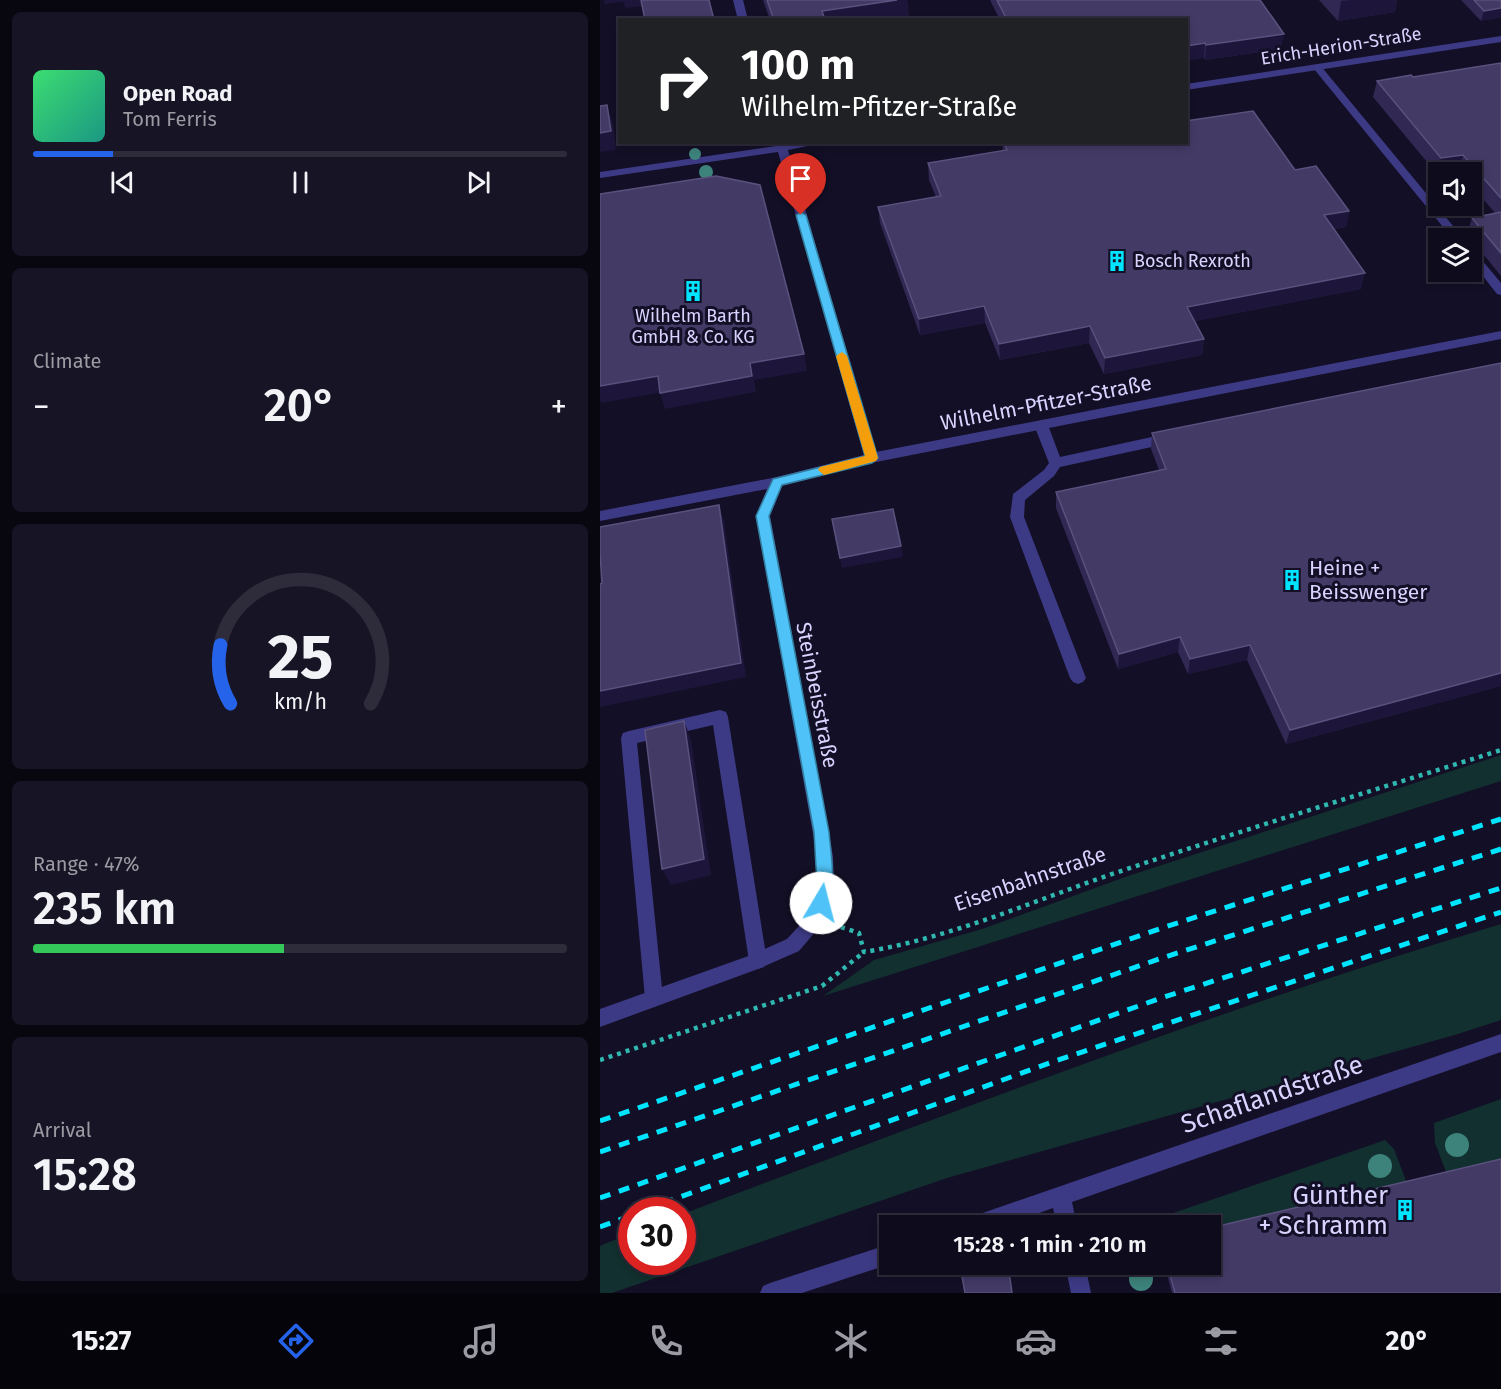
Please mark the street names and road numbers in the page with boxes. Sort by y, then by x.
street label: Erich-Herion-Straße [1259,22,1423,70]
street label: Wilhelm-Pfitzer-Straße [938,370,1154,436]
street label: Steinbeisstraße [790,620,844,770]
street label: Eisenbahnstraße [951,841,1109,917]
street label: Schaflandstraße [1177,1049,1367,1140]

